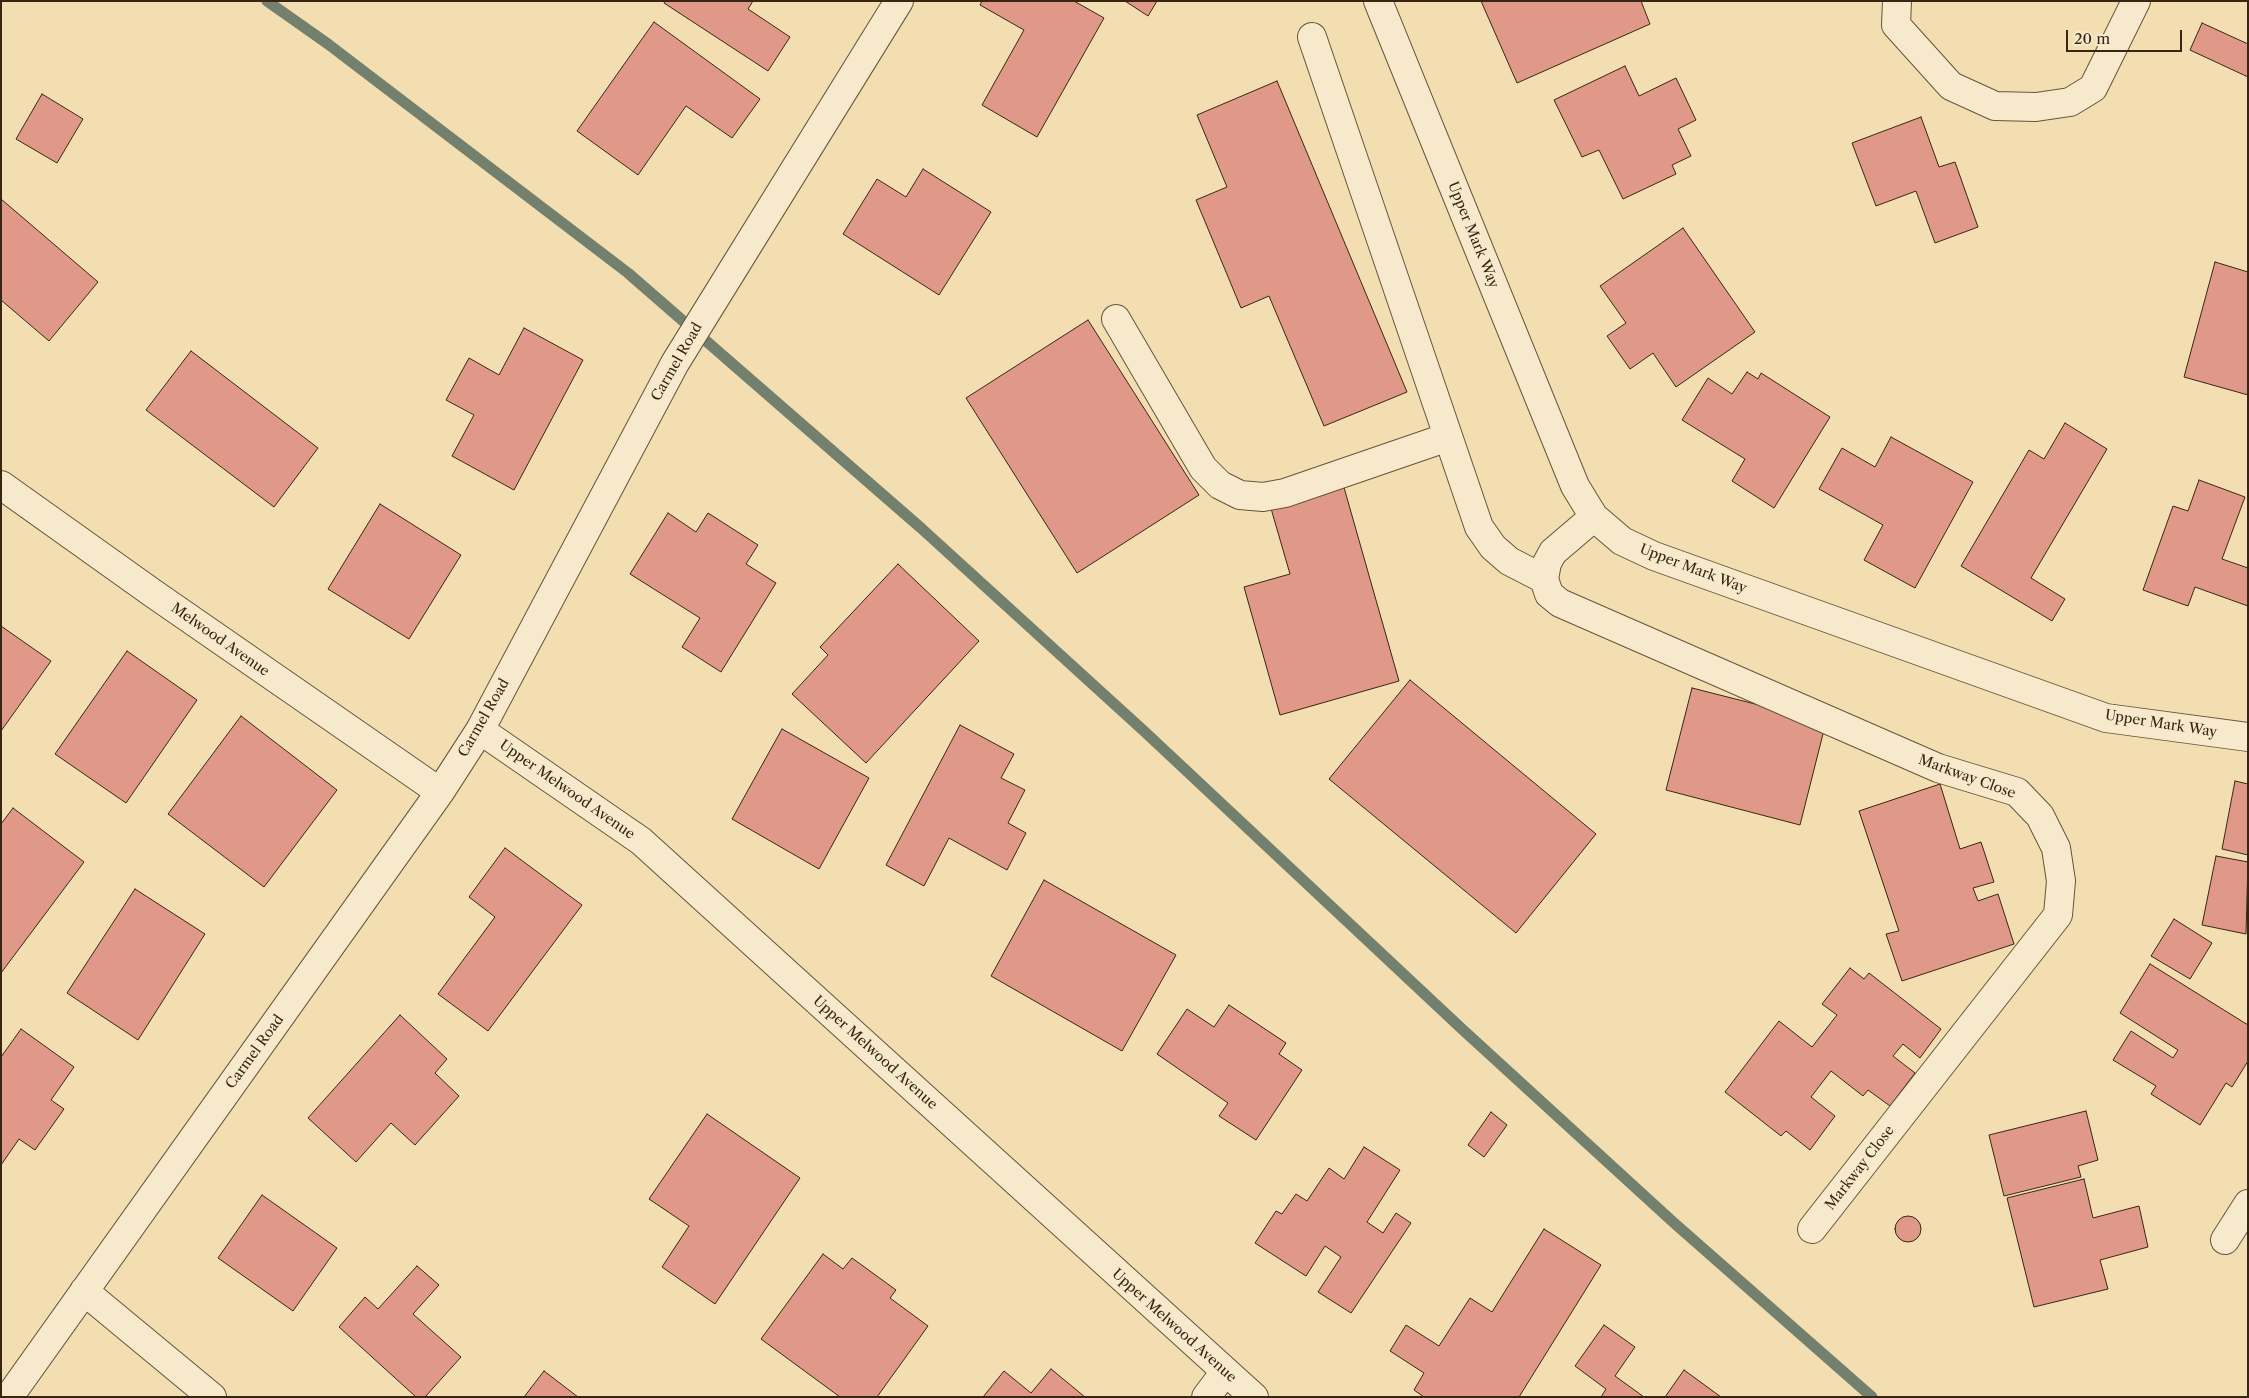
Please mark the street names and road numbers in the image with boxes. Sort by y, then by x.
street label: Upper Mark Way [1444,179,1502,291]
street label: Carmel Road [648,320,706,404]
street label: Upper Mark Way [1637,541,1749,597]
street label: Melwood Avenue [168,600,272,680]
street label: Carmel Road [455,676,513,760]
street label: Upper Mark Way [2104,707,2218,741]
street label: Upper Melwood Avenue [496,737,638,843]
street label: Markway Close [1916,752,2018,802]
street label: Upper Melwood Avenue [809,993,941,1113]
street label: Carmel Road [223,1012,287,1092]
street label: Markway Close [1822,1123,1898,1213]
street label: Upper Melwood Avenue [1108,1266,1240,1386]

